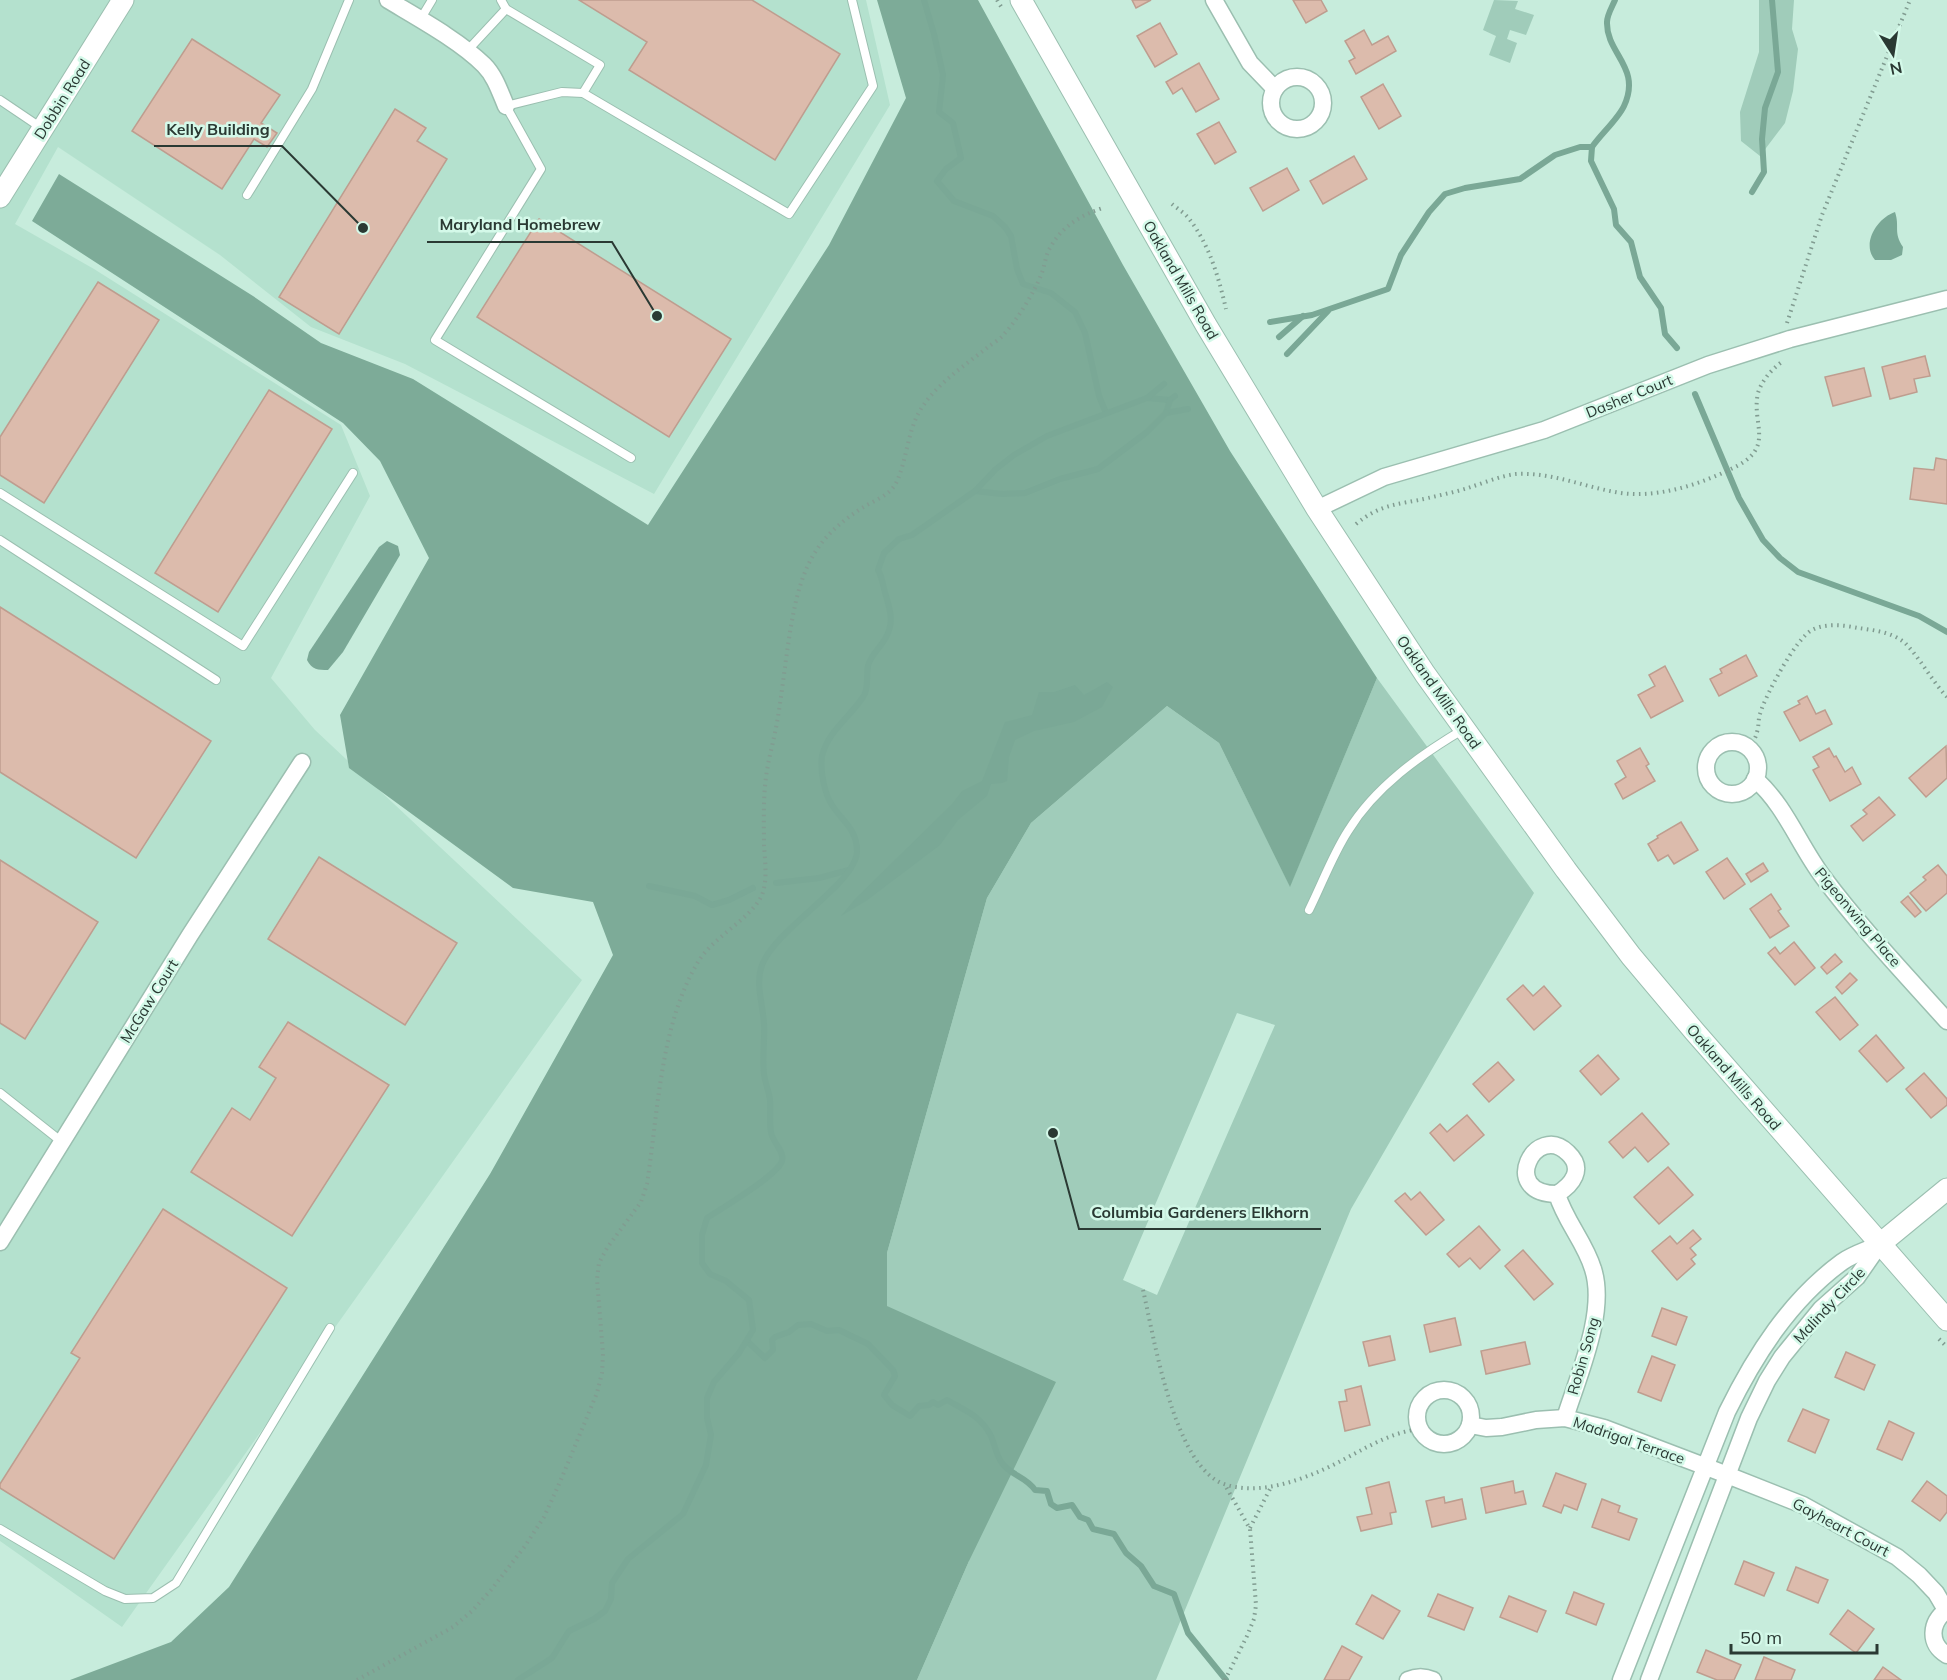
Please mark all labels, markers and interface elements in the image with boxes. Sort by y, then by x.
north arrow [1863,24,1923,84]
street label: Dobbin Road [30,55,94,143]
text: N [1888,58,1904,80]
callout: Kelly Building [154,112,282,146]
text: Kelly Building [166,119,270,139]
callout: Maryland Homebrew [427,208,612,242]
text: Maryland Homebrew [439,214,601,234]
street label: Oakland Mills Road [1139,217,1223,343]
street label: Dasher Court [1583,370,1675,422]
street label: Oakland Mills Road [1393,632,1485,752]
street label: Pigeonwing Place [1811,863,1905,971]
street label: McGaw Court [116,956,182,1046]
street label: Oakland Mills Road [1683,1020,1785,1134]
callout: Columbia Gardeners Elkhorn [1079,1195,1321,1229]
text: Columbia Gardeners Elkhorn [1091,1202,1309,1222]
street label: Malindy Circle [1789,1263,1869,1347]
street label: Robin Song [1563,1315,1603,1397]
street label: Madrigal Terrace [1571,1412,1687,1468]
street label: Gayheart Court [1789,1494,1893,1560]
scale bar [1731,1617,1876,1655]
text: 50 m [1740,1626,1782,1649]

